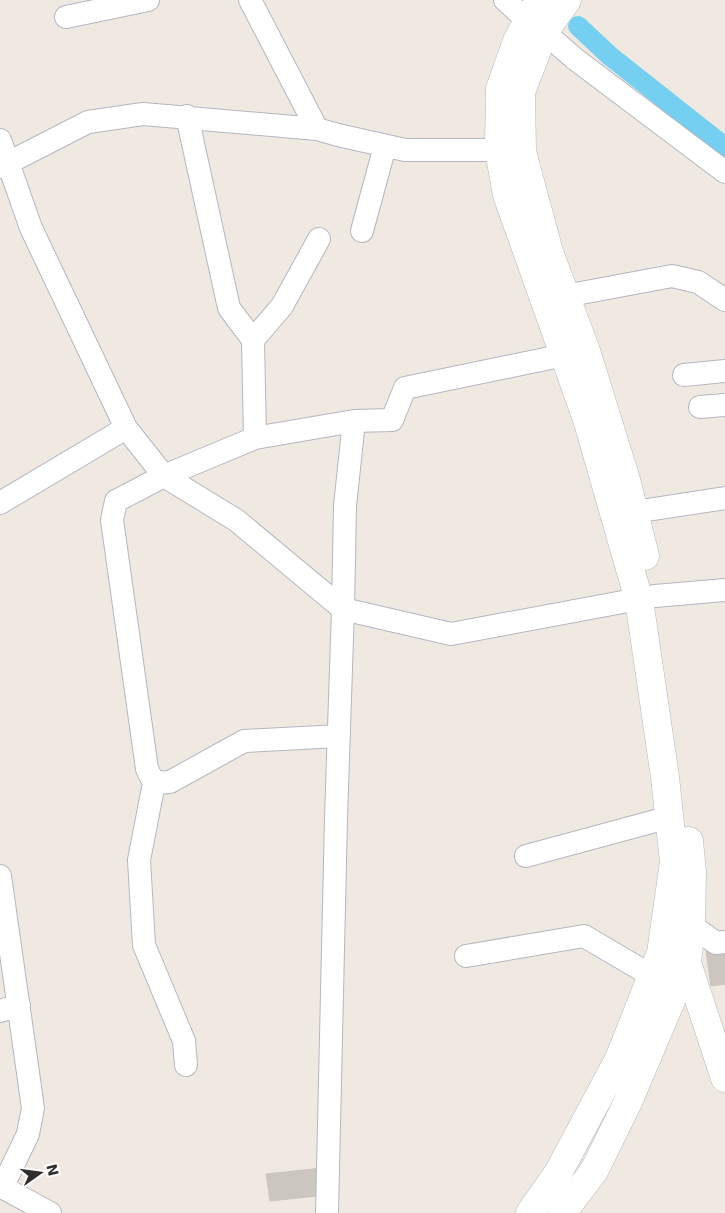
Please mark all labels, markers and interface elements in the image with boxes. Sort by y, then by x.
north arrow [15,1148,65,1198]
text: N [43,1162,62,1177]

